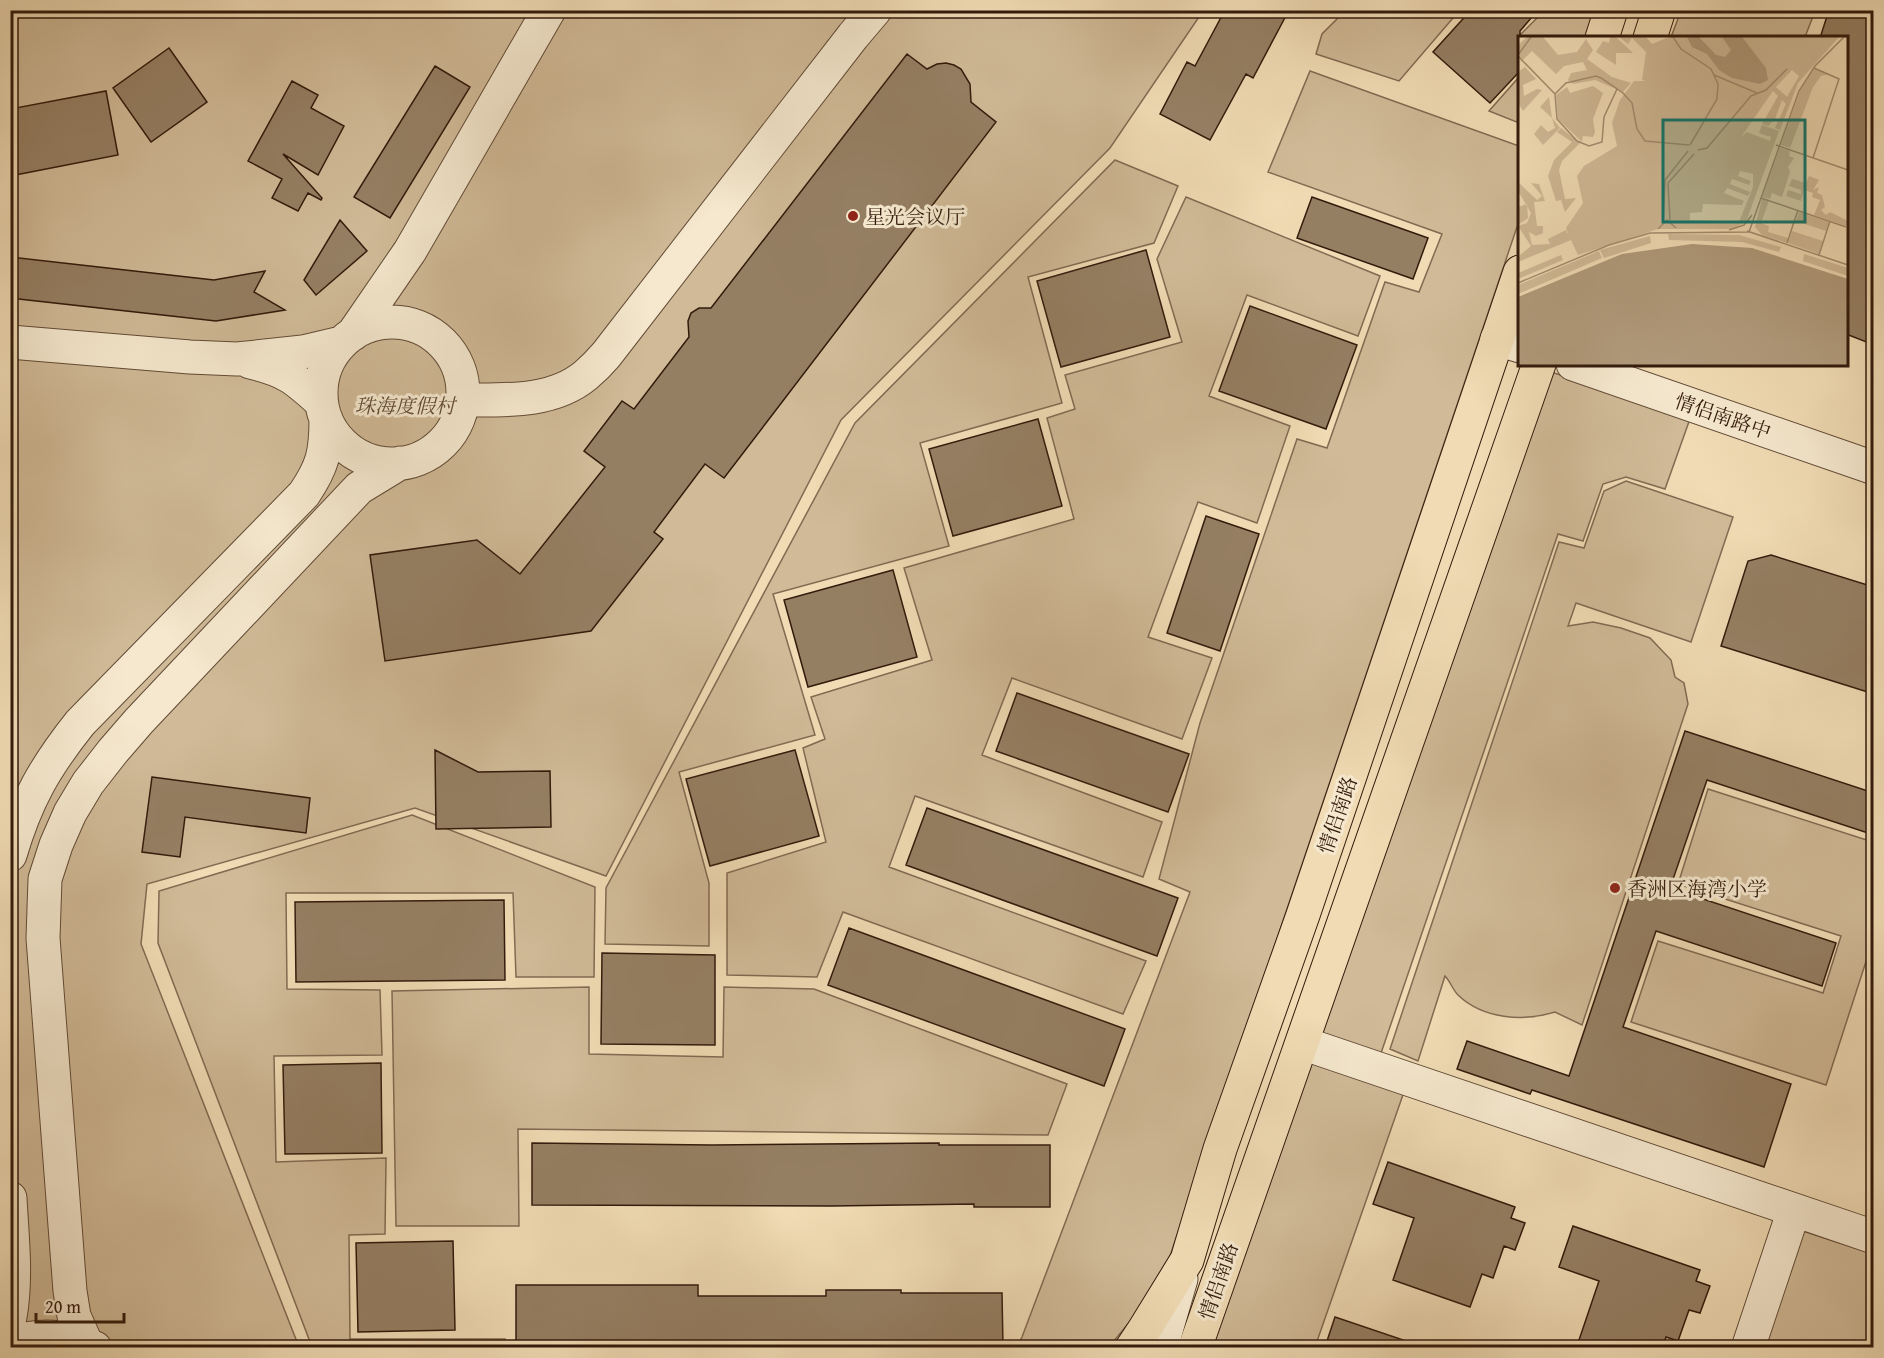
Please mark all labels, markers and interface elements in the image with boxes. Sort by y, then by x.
inset map [1518,36,1848,366]
place label: 星光会议厅 [865,202,965,231]
marker: 星光会议厅 [846,209,860,223]
street label: 情侣南路中 [1671,386,1775,446]
park label: 珠海度假村 [355,391,458,420]
street label: 情侣南路 [1310,772,1364,858]
place label: 香洲区海湾小学 [1627,874,1767,903]
marker: 香洲区海湾小学 [1608,881,1622,895]
street label: 情侣南路 [1191,1238,1245,1324]
scale bar [36,1286,124,1324]
text: 20 m [45,1293,81,1320]

